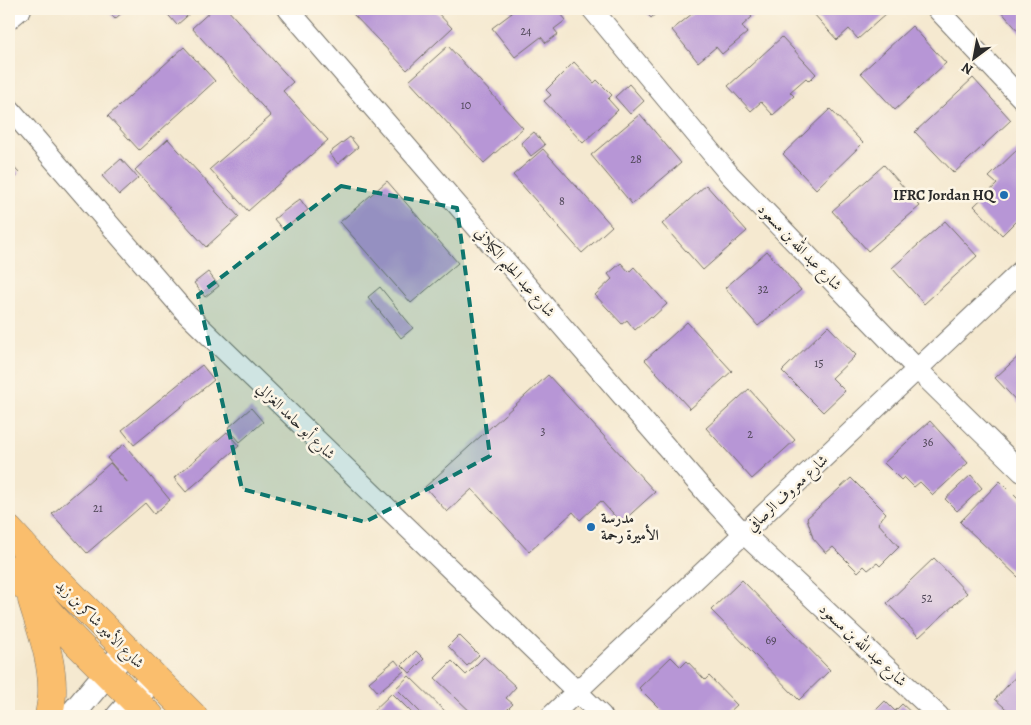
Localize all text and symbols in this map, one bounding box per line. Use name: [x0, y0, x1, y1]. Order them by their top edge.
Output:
house number: 24: [520, 23, 532, 39]
north arrow: [948, 32, 998, 82]
text: N: [958, 58, 977, 79]
house number: 10: [461, 97, 471, 113]
house number: 28: [630, 151, 642, 167]
place label: IFRC Jordan HQ: [893, 185, 997, 205]
marker: IFRC Jordan HQ: [998, 189, 1010, 201]
house number: 8: [559, 193, 565, 209]
street label: شارع عبد الله بن مسعود: [751, 198, 848, 297]
street label: شارع عبد الحليم الكيلاني: [467, 223, 560, 324]
house number: 32: [758, 281, 769, 297]
house number: 15: [814, 355, 824, 371]
street label: شارع أبو حامد الغزالي: [250, 378, 340, 466]
house number: 3: [541, 423, 546, 439]
house number: 2: [747, 426, 753, 442]
house number: 36: [923, 434, 934, 450]
street label: شارع معروف الرصافي: [742, 450, 834, 538]
house number: 21: [93, 500, 103, 516]
place label: مدرسة الأميرة رحمة: [601, 508, 659, 545]
marker: مدرسة الأميرة رحمة: [585, 521, 597, 533]
street label: شارع الأمير شاكر بن زيد: [49, 575, 149, 675]
house number: 52: [922, 590, 933, 606]
street label: شارع عبد الله بن مسعود: [813, 598, 913, 693]
house number: 69: [765, 632, 777, 648]

